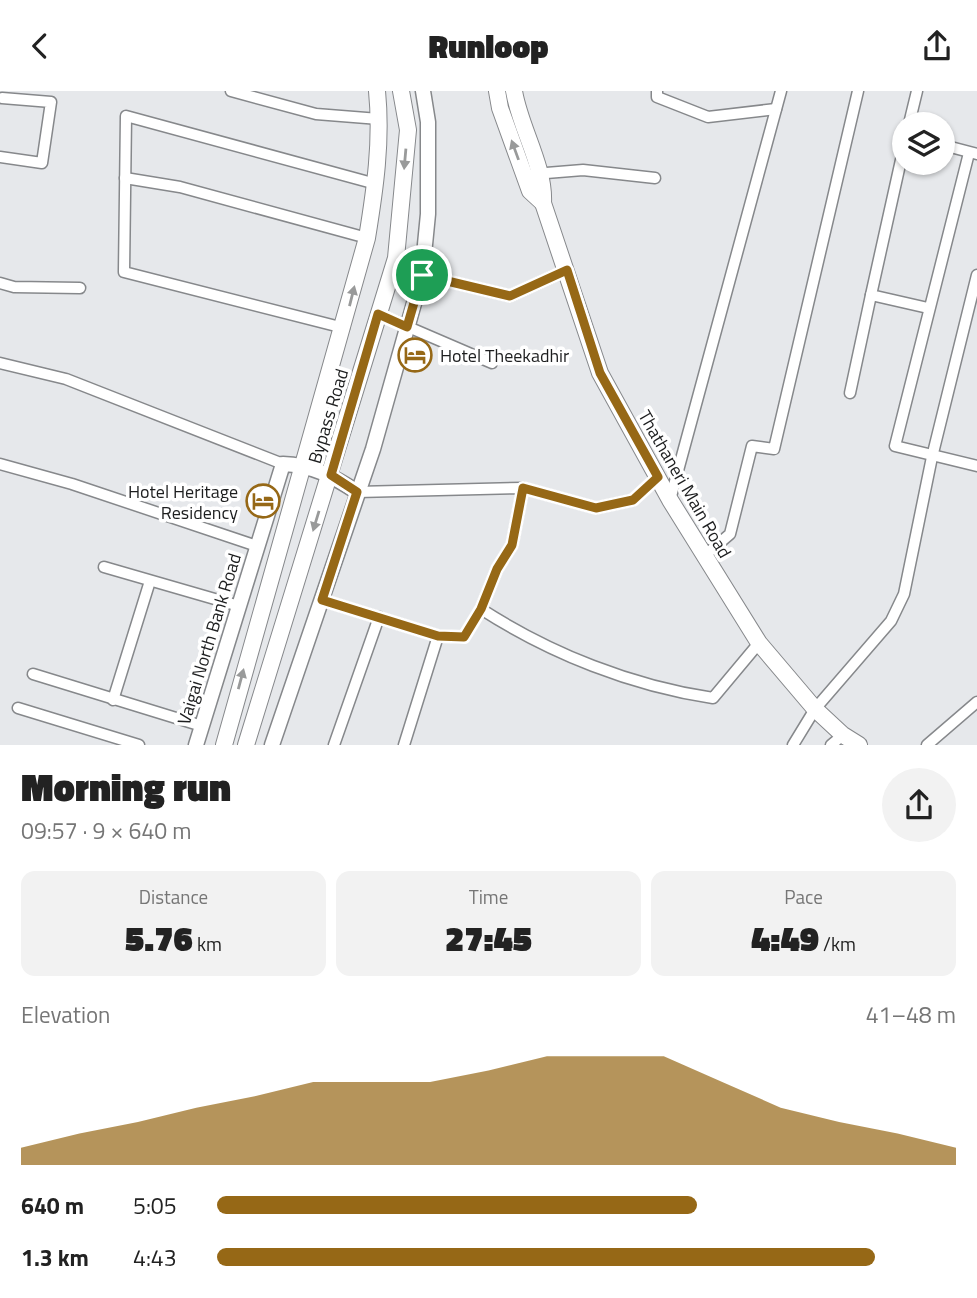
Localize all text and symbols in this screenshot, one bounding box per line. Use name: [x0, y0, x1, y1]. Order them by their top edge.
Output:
text: Runloop: [428, 22, 549, 70]
icon: back: [21, 27, 59, 65]
icon: share: [918, 27, 956, 65]
map controls: [892, 112, 955, 175]
button: layers: [892, 112, 955, 175]
one-way arrow: [509, 139, 520, 160]
one-way arrow: [399, 148, 410, 170]
pin: [392, 245, 452, 305]
icon: arrive: [403, 256, 441, 294]
one-way arrow: [347, 285, 358, 307]
hotel icon: Hotel Theekadhir: [396, 336, 434, 374]
place label: Hotel Theekadhir: [440, 342, 569, 369]
street label: Bypass Road: [301, 365, 355, 467]
street label: Thathaneri Main Road: [632, 405, 738, 563]
place label: Hotel Heritage Residency: [128, 478, 238, 526]
hotel icon: Hotel Heritage Residency: [244, 482, 282, 520]
one-way arrow: [311, 511, 321, 532]
street label: Vaigai North Bank Road: [170, 550, 248, 728]
one-way arrow: [236, 668, 247, 690]
text: Morning run: [21, 758, 231, 816]
button: share: [882, 768, 956, 842]
text: 09:57 · 9 × 640 m: [21, 813, 191, 848]
text: Distance: [139, 882, 208, 911]
text: Time: [469, 882, 508, 911]
text: Pace: [784, 882, 823, 911]
text: 5.76: [125, 911, 193, 965]
text: 27:45: [445, 911, 532, 965]
text: 4:49: [751, 911, 819, 965]
text: km: [193, 929, 222, 958]
text: /km: [819, 929, 856, 958]
text: Elevation: [21, 997, 110, 1032]
text: 41–48 m: [866, 997, 956, 1032]
text: 640 m: [21, 1188, 84, 1223]
text: 5:05: [133, 1188, 177, 1223]
text: 1.3 km: [21, 1240, 89, 1275]
text: 4:43: [133, 1240, 177, 1275]

